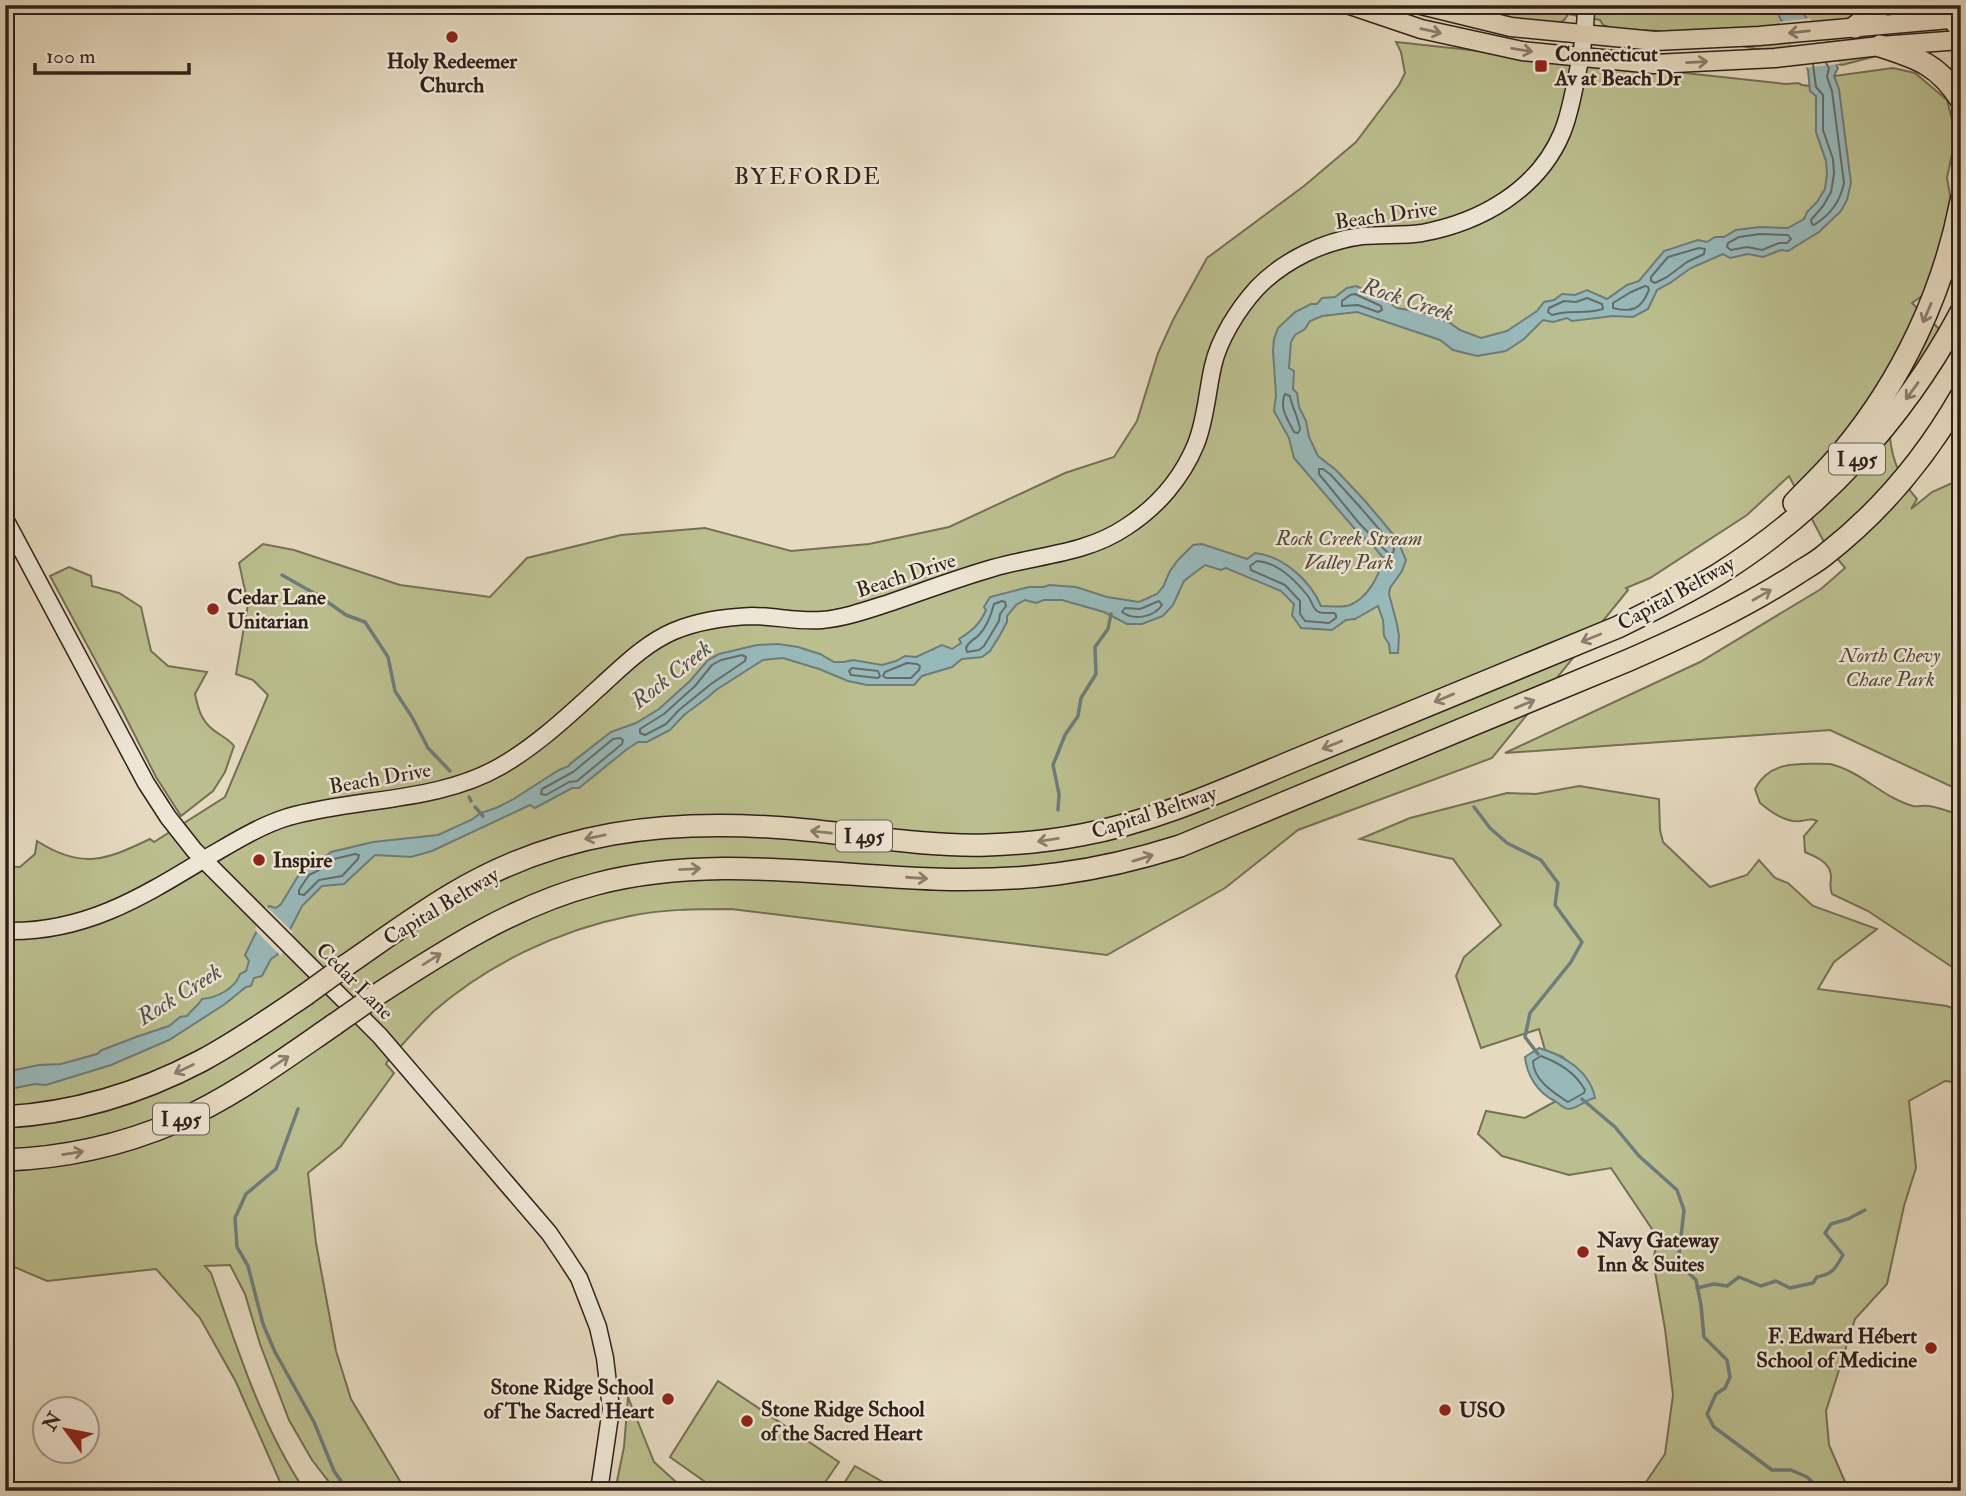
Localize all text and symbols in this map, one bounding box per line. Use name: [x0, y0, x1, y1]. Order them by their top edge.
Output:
one-way arrow: [1419, 25, 1442, 39]
one-way arrow: [1788, 26, 1811, 39]
marker: Holy Redeemer Church: [444, 29, 460, 45]
scale bar: [35, 32, 189, 76]
place label: Connecticut Av at Beach Dr: [1554, 41, 1682, 92]
text: 100 m: [46, 43, 96, 70]
one-way arrow: [1510, 44, 1533, 57]
place label: Holy Redeemer Church: [387, 48, 518, 99]
one-way arrow: [1686, 55, 1709, 68]
marker: Connecticut Av at Beach Dr: [1533, 58, 1549, 74]
district label: BYEFORDE: [734, 162, 882, 191]
street label: Beach Drive: [1333, 195, 1439, 236]
water label: Rock Creek: [1357, 271, 1457, 328]
one-way arrow: [1920, 301, 1933, 323]
one-way arrow: [1905, 381, 1920, 400]
road number: I 495: [1829, 444, 1885, 474]
park label: Rock Creek Stream Valley Park: [1275, 525, 1422, 576]
street label: Beach Drive: [853, 547, 960, 604]
street label: Capital Beltway: [1613, 550, 1740, 637]
place label: Cedar Lane Unitarian: [227, 584, 326, 635]
one-way arrow: [1751, 588, 1771, 602]
marker: Cedar Lane Unitarian: [205, 601, 221, 617]
one-way arrow: [1581, 632, 1602, 645]
water label: Rock Creek: [624, 634, 718, 716]
park label: North Chevy Chase Park: [1839, 642, 1941, 693]
one-way arrow: [1434, 693, 1455, 706]
one-way arrow: [1513, 696, 1535, 709]
one-way arrow: [1322, 739, 1343, 752]
street label: Beach Drive: [327, 756, 433, 801]
street label: Capital Beltway: [1088, 779, 1221, 845]
road number: I 495: [836, 820, 892, 852]
one-way arrow: [810, 825, 833, 838]
one-way arrow: [584, 831, 607, 845]
one-way arrow: [1037, 834, 1060, 847]
place label: Inspire: [273, 847, 332, 874]
one-way arrow: [1131, 850, 1153, 863]
marker: Inspire: [251, 852, 267, 868]
street label: Capital Beltway: [378, 861, 505, 952]
one-way arrow: [678, 863, 701, 876]
one-way arrow: [905, 872, 928, 885]
street label: Cedar Lane: [310, 937, 399, 1026]
one-way arrow: [421, 952, 441, 966]
water label: Rock Creek: [131, 957, 227, 1032]
one-way arrow: [269, 1055, 289, 1069]
one-way arrow: [174, 1062, 195, 1076]
road number: I 495: [153, 1104, 209, 1134]
one-way arrow: [61, 1146, 84, 1159]
place label: Navy Gateway Inn & Suites: [1596, 1227, 1719, 1278]
marker: Navy Gateway Inn & Suites: [1575, 1244, 1591, 1260]
place label: F. Edward Hébert School of Medicine: [1756, 1323, 1917, 1374]
marker: F. Edward Hébert School of Medicine: [1923, 1340, 1939, 1356]
place label: Stone Ridge School of The Sacred Heart: [484, 1374, 655, 1425]
marker: Stone Ridge School of The Sacred Heart: [660, 1391, 676, 1407]
north arrow: [32, 1394, 102, 1464]
place label: Stone Ridge School of the Sacred Heart: [761, 1396, 925, 1447]
place label: USO: [1459, 1397, 1505, 1424]
marker: USO: [1437, 1402, 1453, 1418]
text: N: [37, 1407, 68, 1436]
marker: Stone Ridge School of the Sacred Heart: [739, 1413, 755, 1429]

